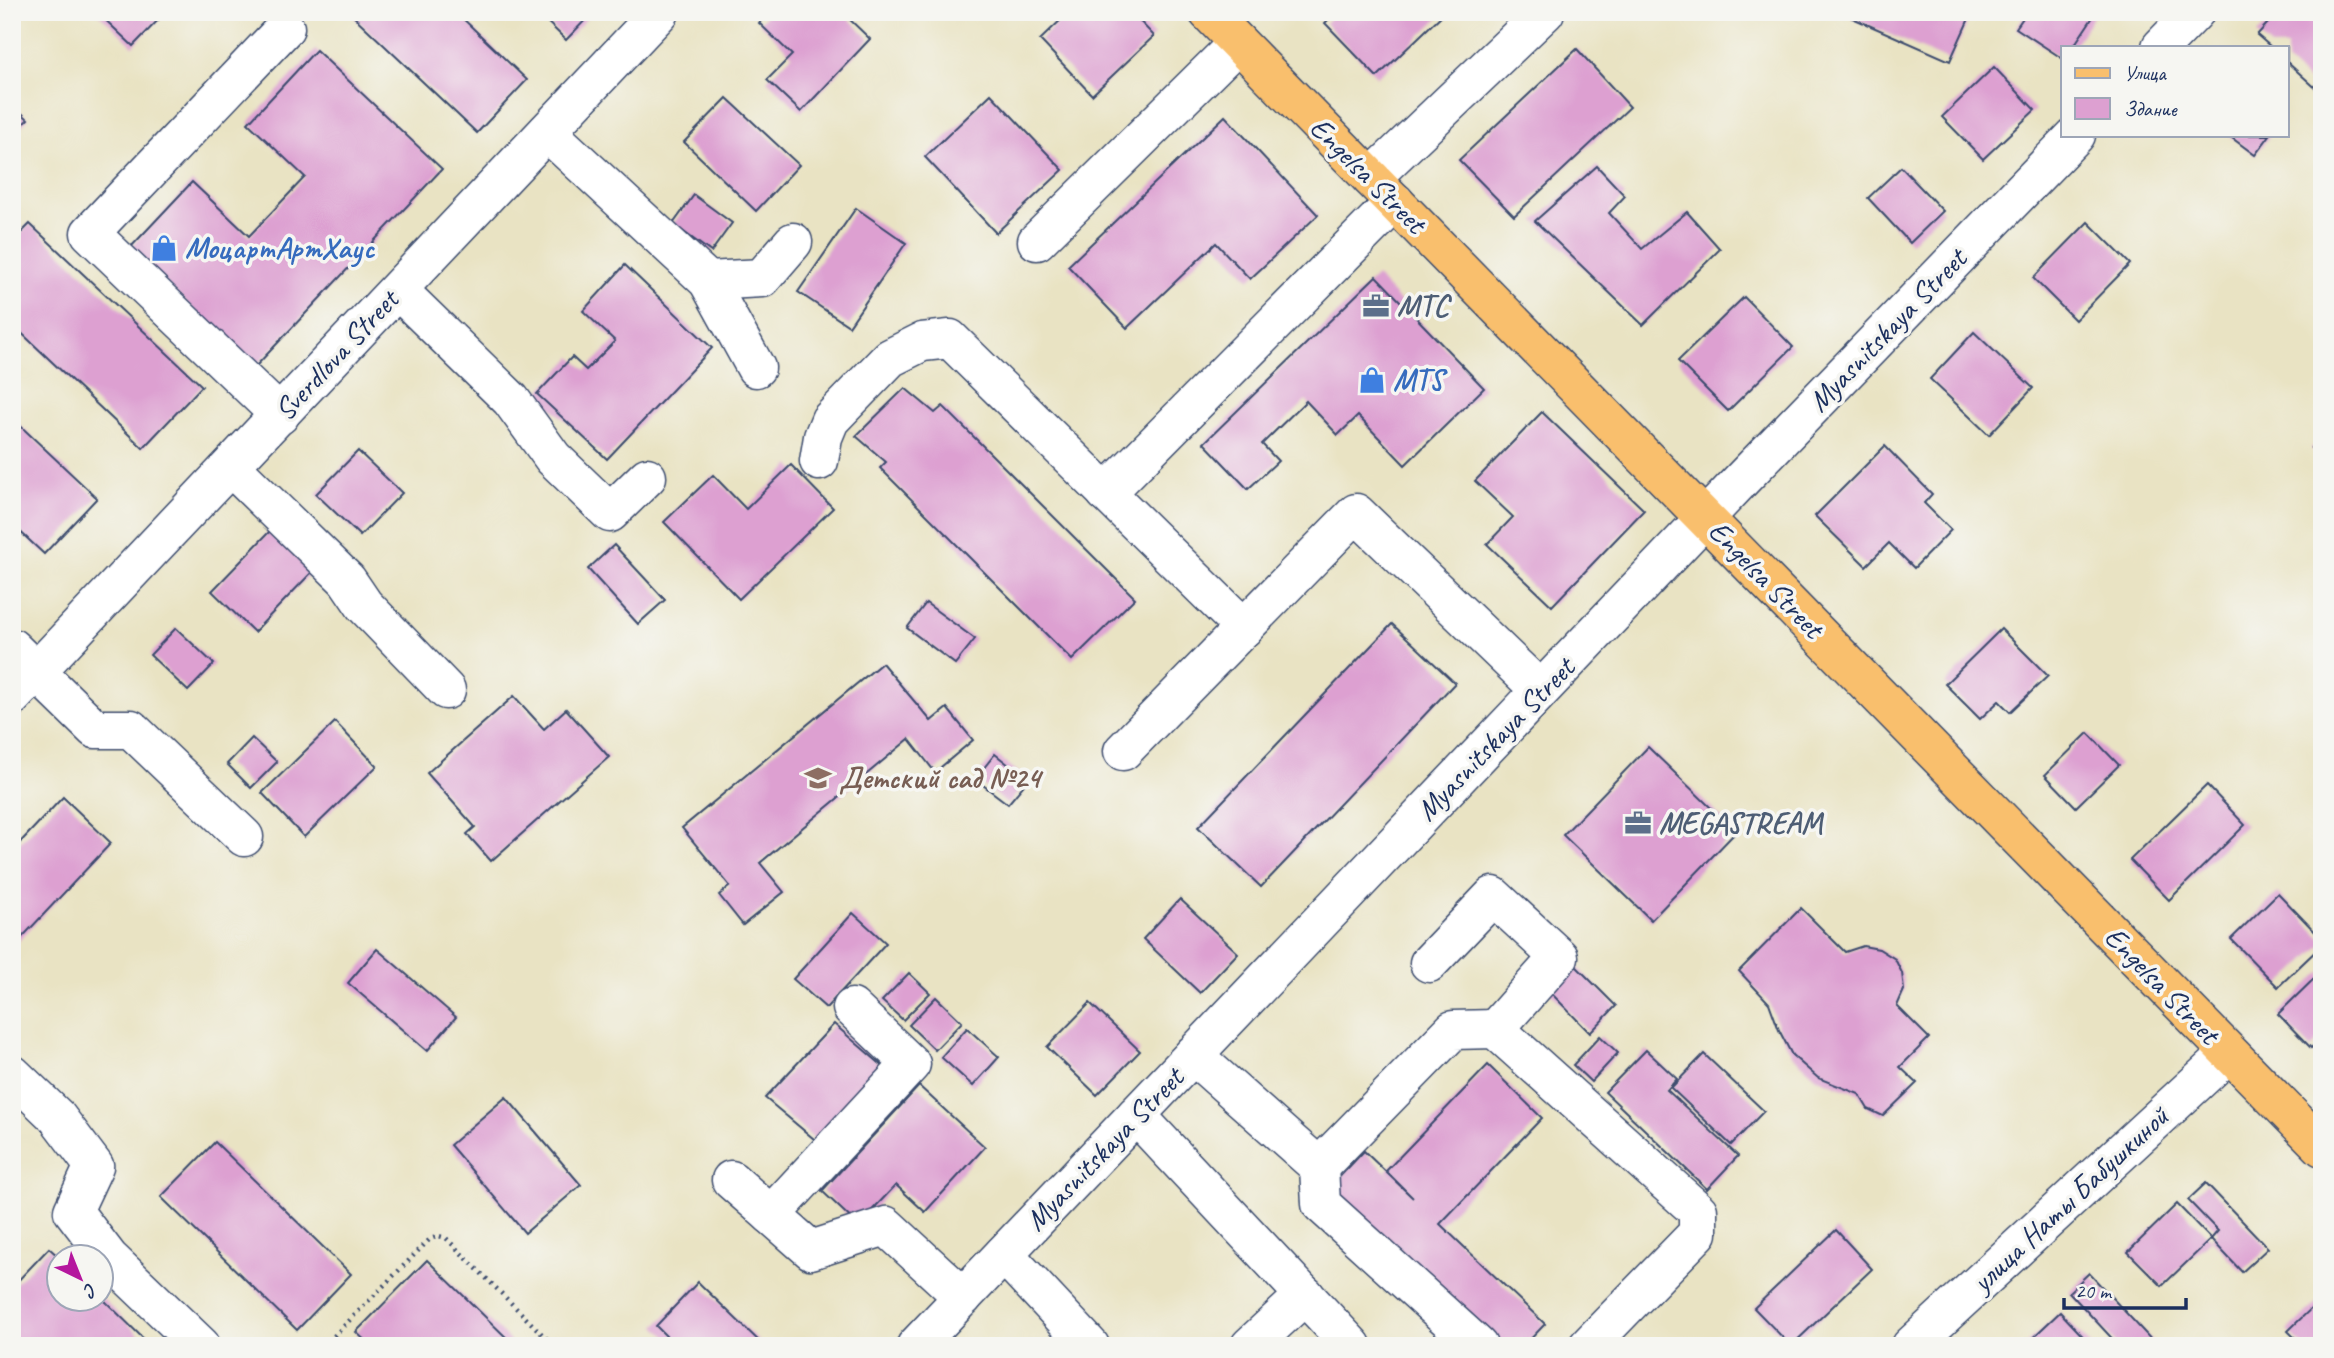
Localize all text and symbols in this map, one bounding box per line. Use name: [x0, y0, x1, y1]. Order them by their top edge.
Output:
legend: [2061, 46, 2288, 136]
text: Улица: [2124, 60, 2167, 86]
text: Здание: [2124, 96, 2178, 122]
street label: Engelsa Street: [1302, 109, 1436, 243]
place label: МоцартАртХаус: [185, 229, 375, 268]
shop icon: МоцартАртХаус: [149, 233, 179, 263]
street label: Myasnitskaya Street: [1800, 238, 1976, 419]
street label: Sverdlova Street: [266, 279, 408, 428]
place label: МТС: [1397, 287, 1452, 325]
office icon: МТС: [1361, 291, 1391, 321]
place label: MTS: [1393, 361, 1448, 399]
shop icon: MTS: [1357, 365, 1387, 395]
street label: Engelsa Street: [1701, 512, 1834, 648]
street label: Myasnitskaya Street: [1408, 647, 1584, 828]
place label: Детский сад №24: [839, 759, 1044, 797]
school or university icon: Детский сад №24: [803, 763, 833, 793]
place label: MEGASTREAM: [1659, 804, 1825, 842]
office icon: MEGASTREAM: [1623, 808, 1653, 838]
street label: Engelsa Street: [2097, 918, 2230, 1054]
street label: Myasnitskaya Street: [1017, 1057, 1193, 1238]
street label: улица Наты Бабушкиной: [1962, 1097, 2178, 1302]
north arrow: [46, 1242, 116, 1312]
scale bar: [2064, 1267, 2187, 1311]
text: С: [77, 1278, 103, 1303]
text: 20 m: [2075, 1278, 2113, 1304]

